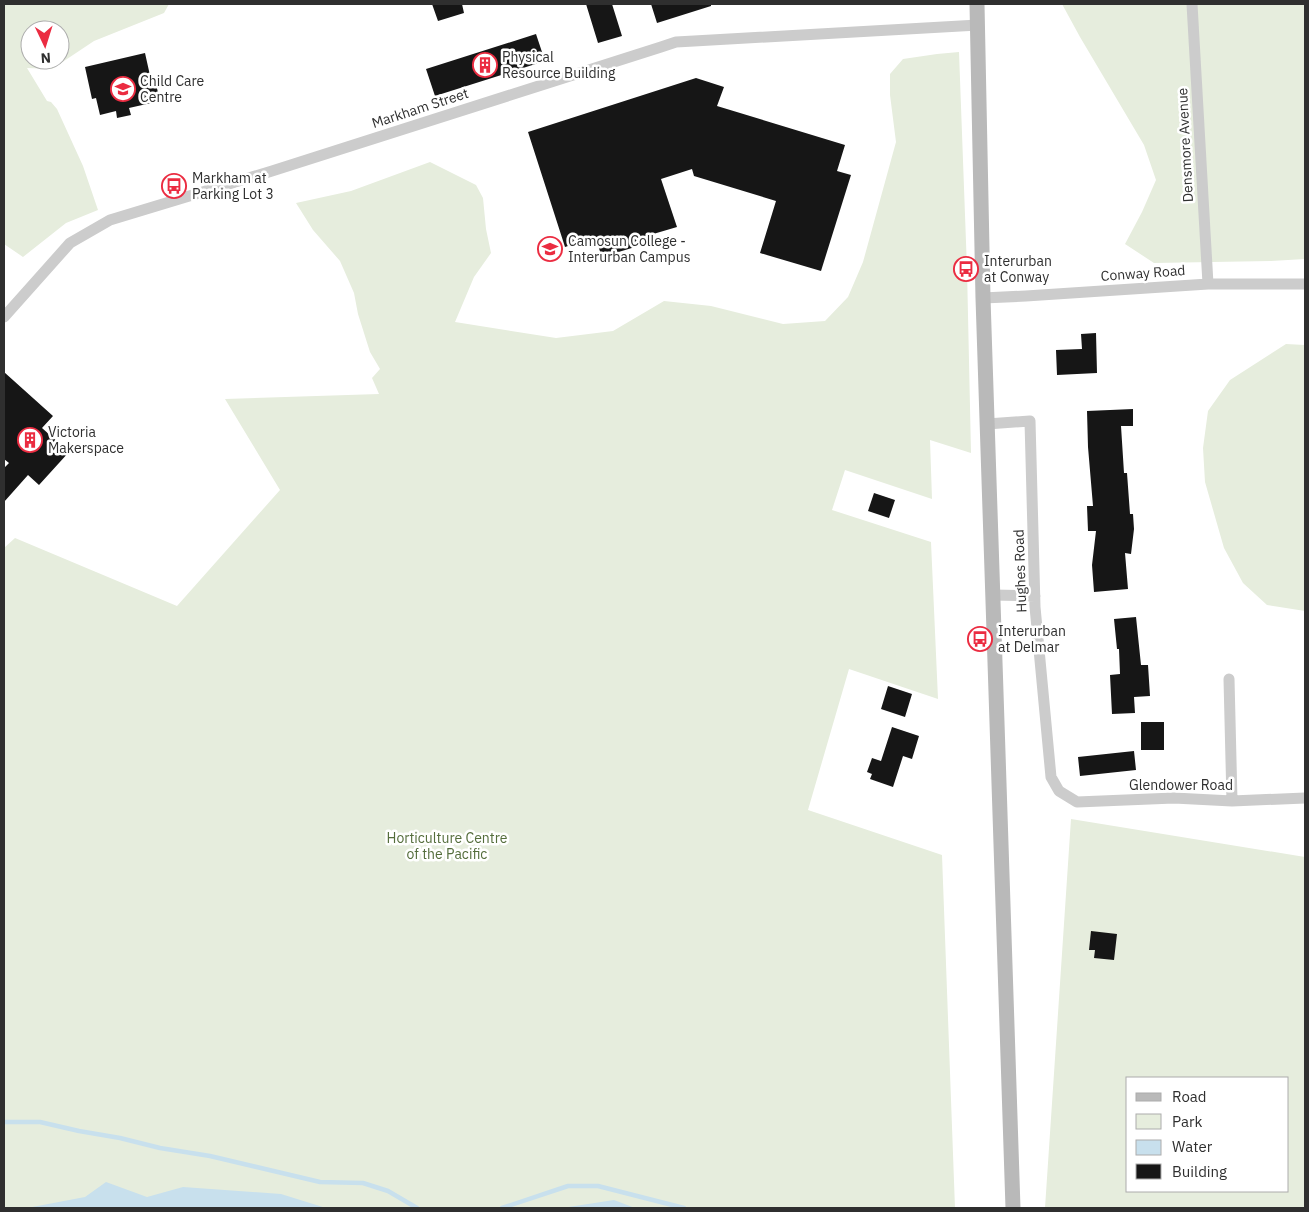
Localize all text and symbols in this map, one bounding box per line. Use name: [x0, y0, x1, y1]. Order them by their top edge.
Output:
north arrow: [20, 20, 70, 70]
place label: Physical Resource Building: [502, 48, 616, 82]
text: N: [40, 49, 52, 67]
building icon: Physical Resource Building: [472, 52, 498, 78]
place label: Child Care Centre: [140, 72, 205, 106]
school or university icon: Child Care Centre: [110, 76, 136, 102]
street label: Markham Street: [369, 84, 471, 132]
street label: Densmore Avenue: [1173, 87, 1197, 203]
place label: Markham at Parking Lot 3: [192, 169, 274, 203]
bus stop icon: Markham at Parking Lot 3: [161, 173, 187, 199]
place label: Camosun College - Interurban Campus: [568, 232, 691, 266]
school or university icon: Camosun College - Interurban Campus: [537, 236, 563, 262]
place label: Interurban at Conway: [984, 252, 1052, 286]
bus stop icon: Interurban at Conway: [953, 256, 979, 282]
street label: Conway Road: [1100, 261, 1186, 285]
place label: Victoria Makerspace: [48, 423, 124, 457]
building icon: Victoria Makerspace: [17, 427, 43, 453]
street label: Hughes Road: [1010, 529, 1030, 613]
place label: Interurban at Delmar: [998, 622, 1066, 656]
bus stop icon: Interurban at Delmar: [967, 626, 993, 652]
street label: Glendower Road: [1129, 776, 1233, 794]
park label: Horticulture Centre of the Pacific: [386, 829, 508, 863]
legend: [1126, 1077, 1289, 1192]
text: Road: [1172, 1087, 1207, 1106]
text: Park: [1172, 1112, 1202, 1131]
text: Water: [1172, 1137, 1213, 1156]
text: Building: [1172, 1162, 1227, 1181]

